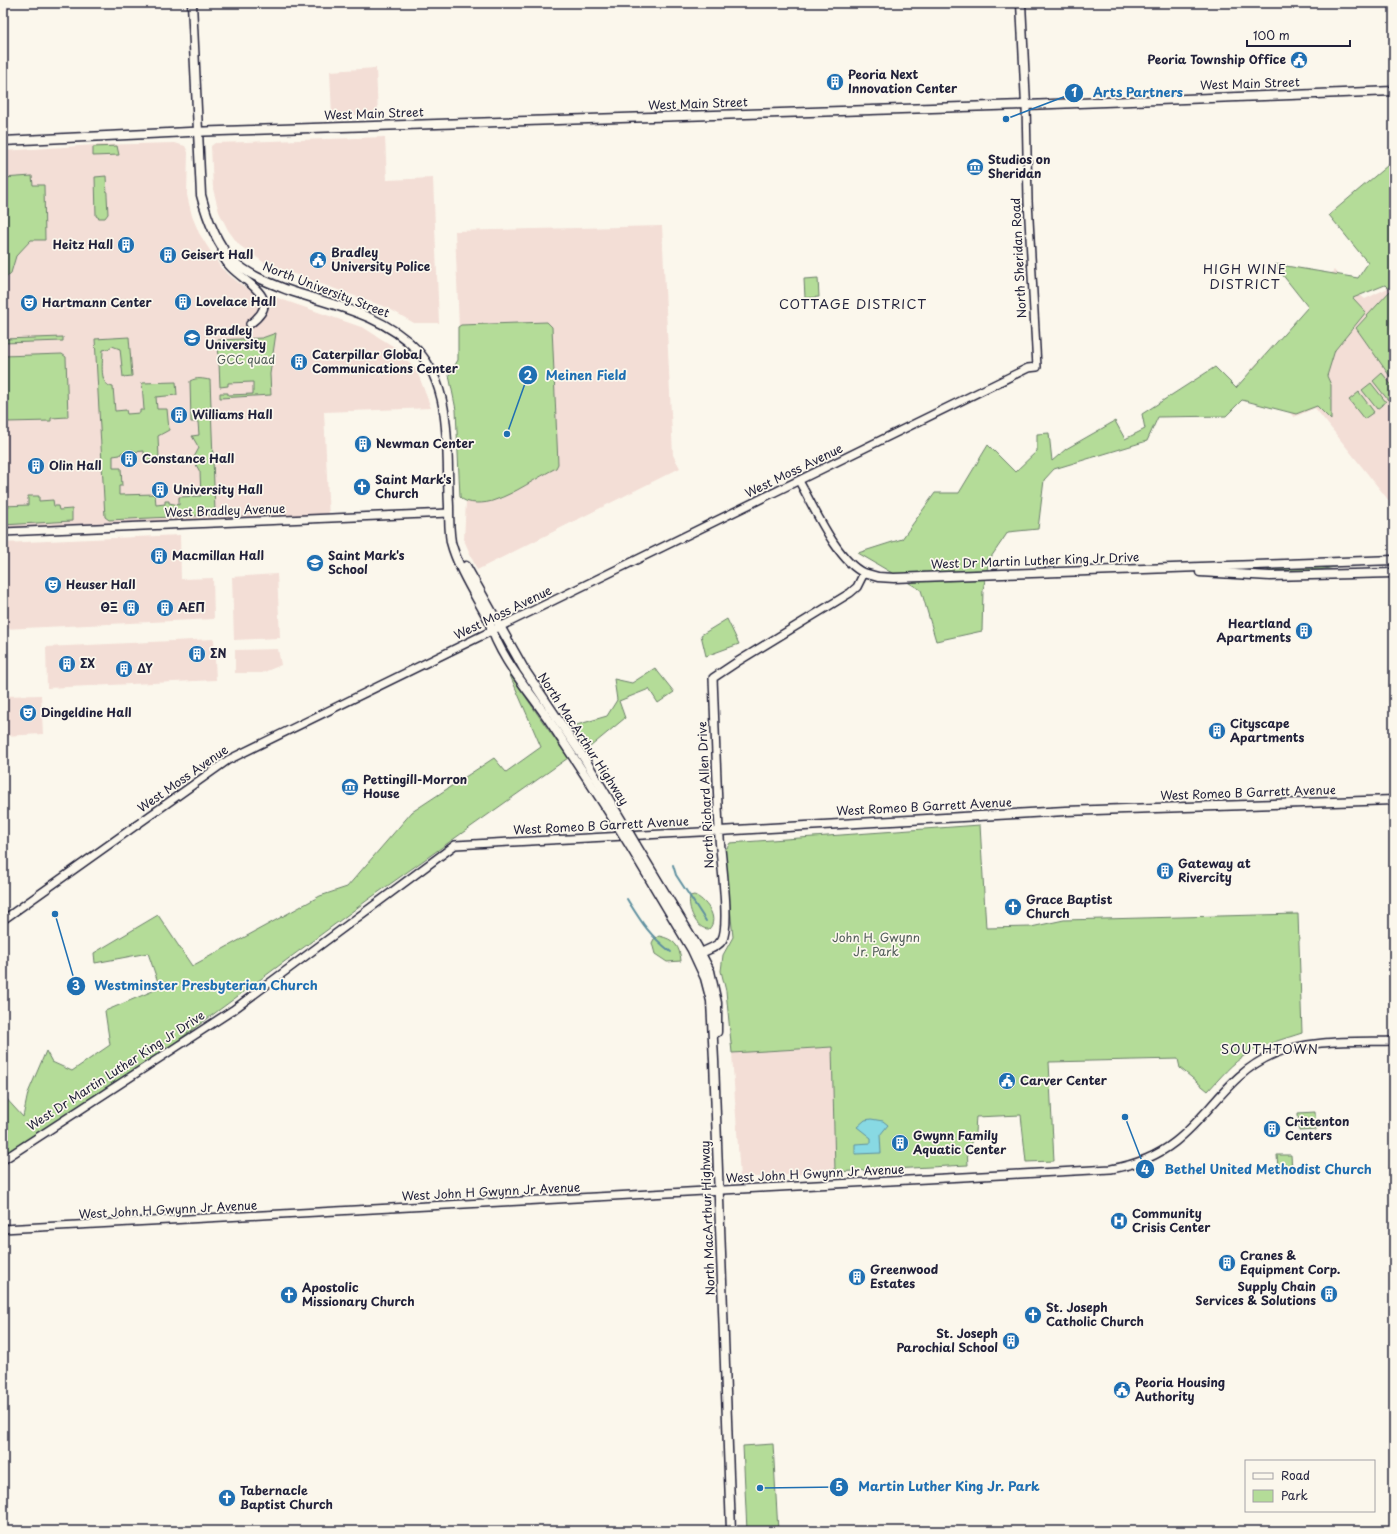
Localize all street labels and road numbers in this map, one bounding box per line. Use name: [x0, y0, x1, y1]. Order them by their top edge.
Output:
street label: West Main Street: [1200, 72, 1300, 94]
street label: West Main Street: [648, 92, 748, 114]
street label: West Main Street: [324, 102, 424, 124]
street label: North Sheridan Road: [1006, 197, 1030, 319]
street label: North University Street: [260, 257, 392, 322]
street label: West Moss Avenue: [742, 438, 846, 502]
street label: West Bradley Avenue: [164, 499, 286, 521]
street label: West Dr Martin Luther King Jr Drive: [930, 547, 1139, 573]
street label: West Moss Avenue: [451, 580, 555, 644]
street label: North MacArthur Highway: [534, 669, 634, 808]
street label: North Richard Allen Drive: [692, 721, 718, 869]
street label: West Moss Avenue: [134, 740, 232, 816]
street label: West Romeo B Garrett Avenue: [1160, 780, 1336, 804]
street label: West Romeo B Garrett Avenue: [836, 792, 1012, 820]
street label: West Romeo B Garrett Avenue: [513, 811, 689, 839]
street label: West Dr Martin Luther King Jr Drive: [23, 1006, 208, 1135]
street label: North MacArthur Highway: [695, 1140, 719, 1296]
street label: West John H Gwynn Jr Avenue: [725, 1159, 905, 1187]
street label: West John H Gwynn Jr Avenue: [401, 1177, 581, 1205]
street label: West John H Gwynn Jr Avenue: [78, 1195, 258, 1223]

